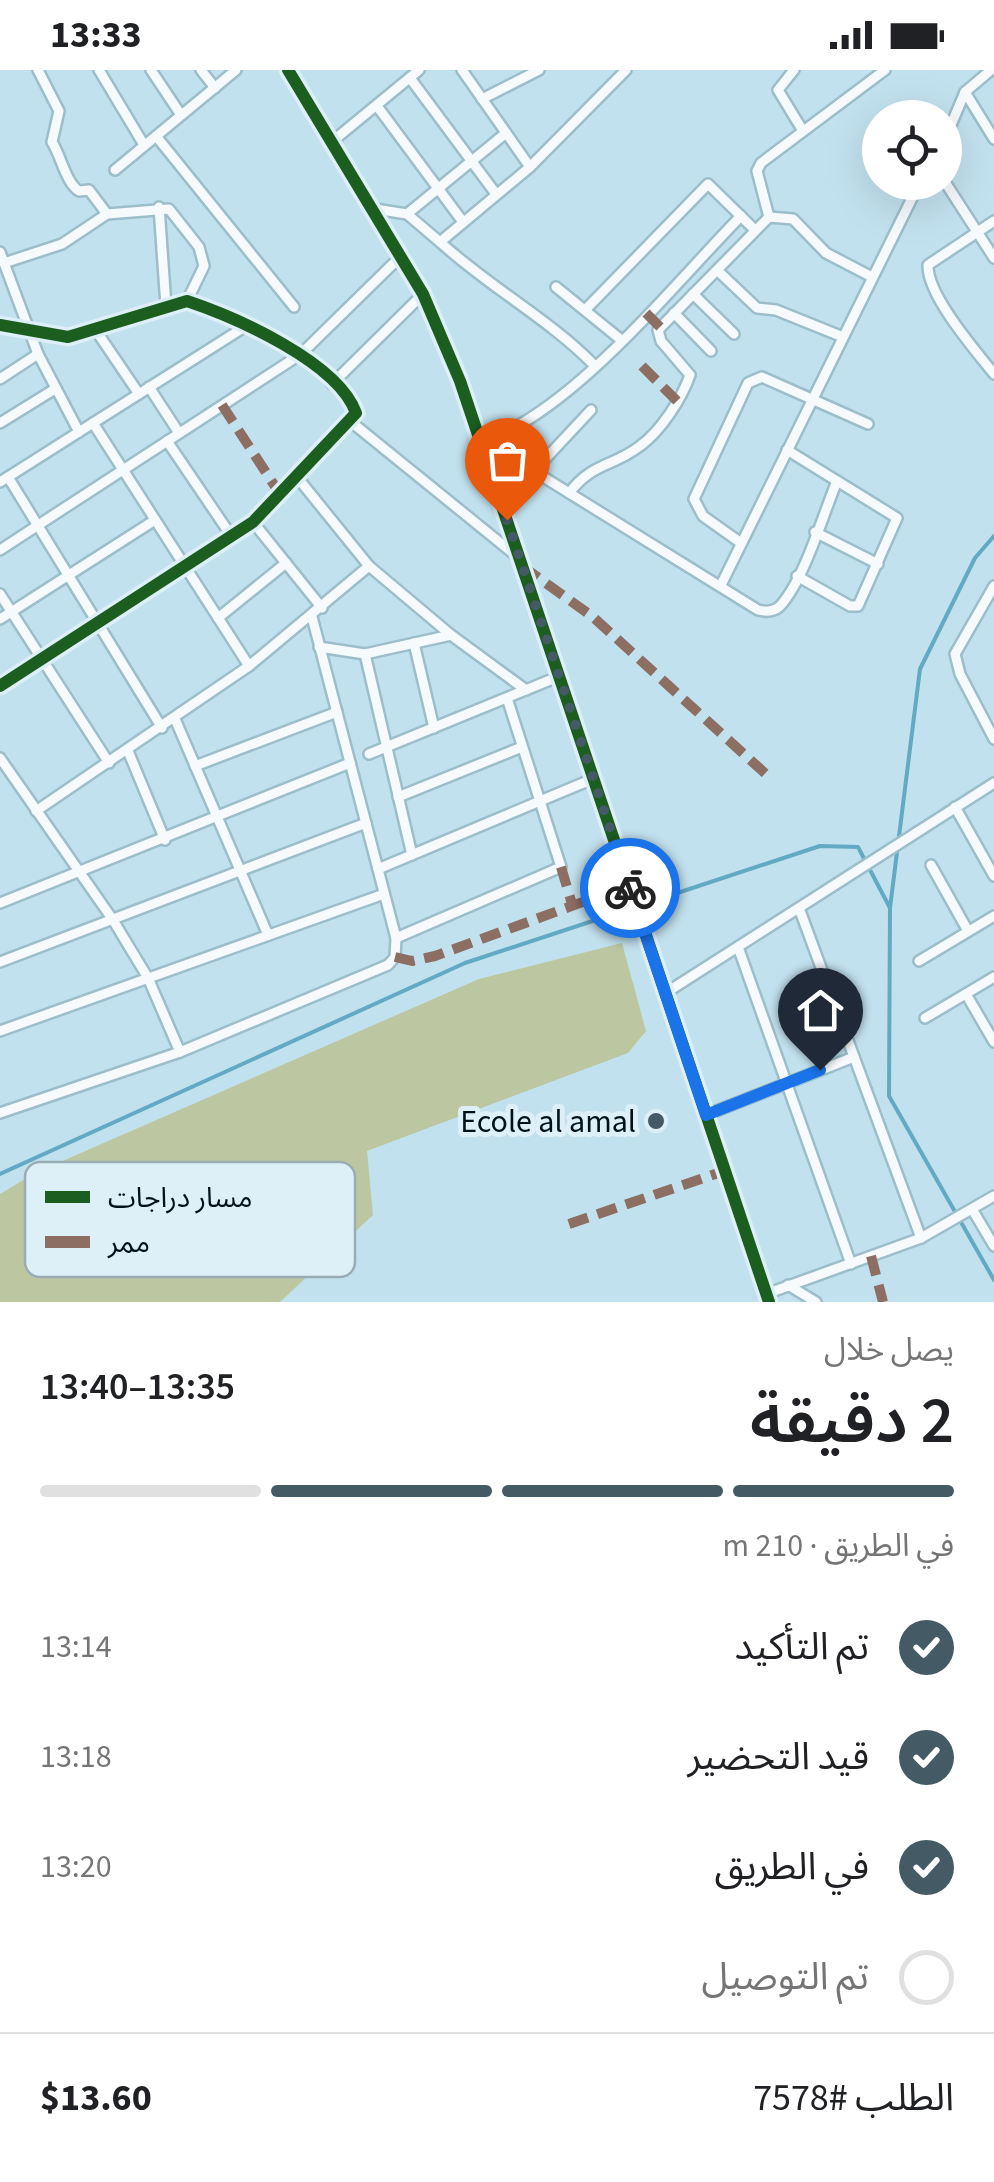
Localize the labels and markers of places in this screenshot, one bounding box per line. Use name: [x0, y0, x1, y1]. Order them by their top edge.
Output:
pin: [465, 418, 550, 521]
pin: [778, 968, 863, 1071]
place label: Ecole al amal: [460, 1099, 636, 1145]
marker: Ecole al amal: [645, 1110, 667, 1132]

